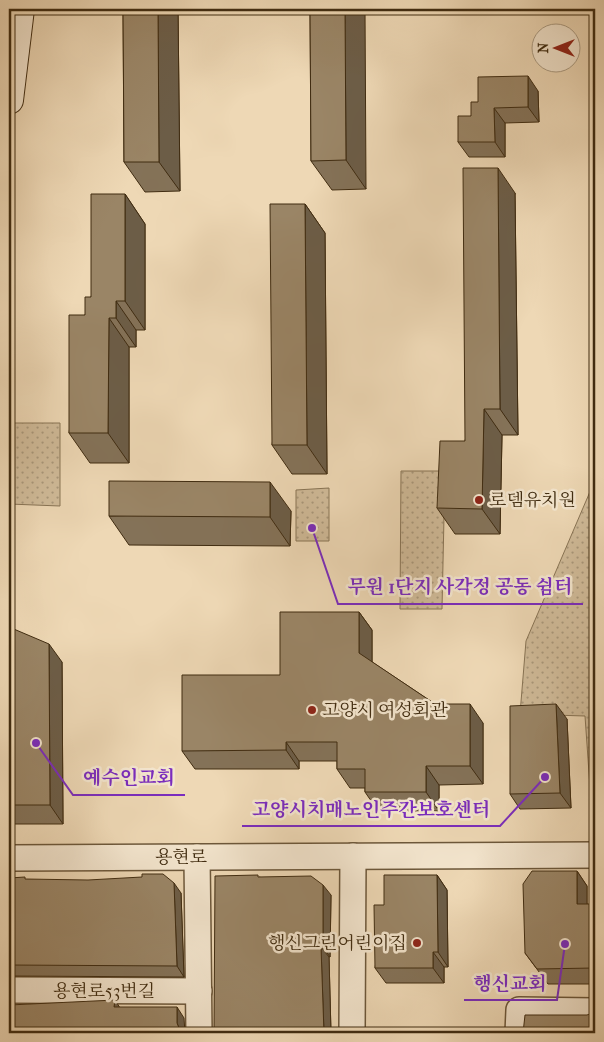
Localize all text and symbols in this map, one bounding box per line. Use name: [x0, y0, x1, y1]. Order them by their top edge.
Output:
north arrow: [532, 22, 582, 72]
text: N: [535, 42, 552, 53]
place label: 로뎀유치원: [489, 490, 576, 511]
marker: 로뎀유치원: [473, 494, 485, 506]
callout: 무원 1단지 사각정 공동 쉼터: [338, 570, 583, 604]
text: 무원 1단지 사각정 공동 쉼터: [348, 576, 572, 598]
place label: 고양시 여성회관: [322, 700, 448, 721]
marker: 고양시 여성회관: [306, 704, 318, 716]
callout: 예수인교회: [73, 761, 185, 795]
text: 예수인교회: [83, 767, 175, 789]
callout: 고양시치매노인주간보호센터: [242, 792, 500, 826]
text: 고양시치매노인주간보호센터: [252, 799, 490, 821]
street label: 용현로: [155, 847, 207, 868]
place label: 행신그린어린이집: [268, 933, 407, 954]
marker: 행신그린어린이집: [411, 937, 423, 949]
callout: 행신교회: [464, 966, 557, 1000]
text: 행신교회: [473, 973, 547, 995]
street label: 용현로53번길: [53, 981, 155, 1002]

